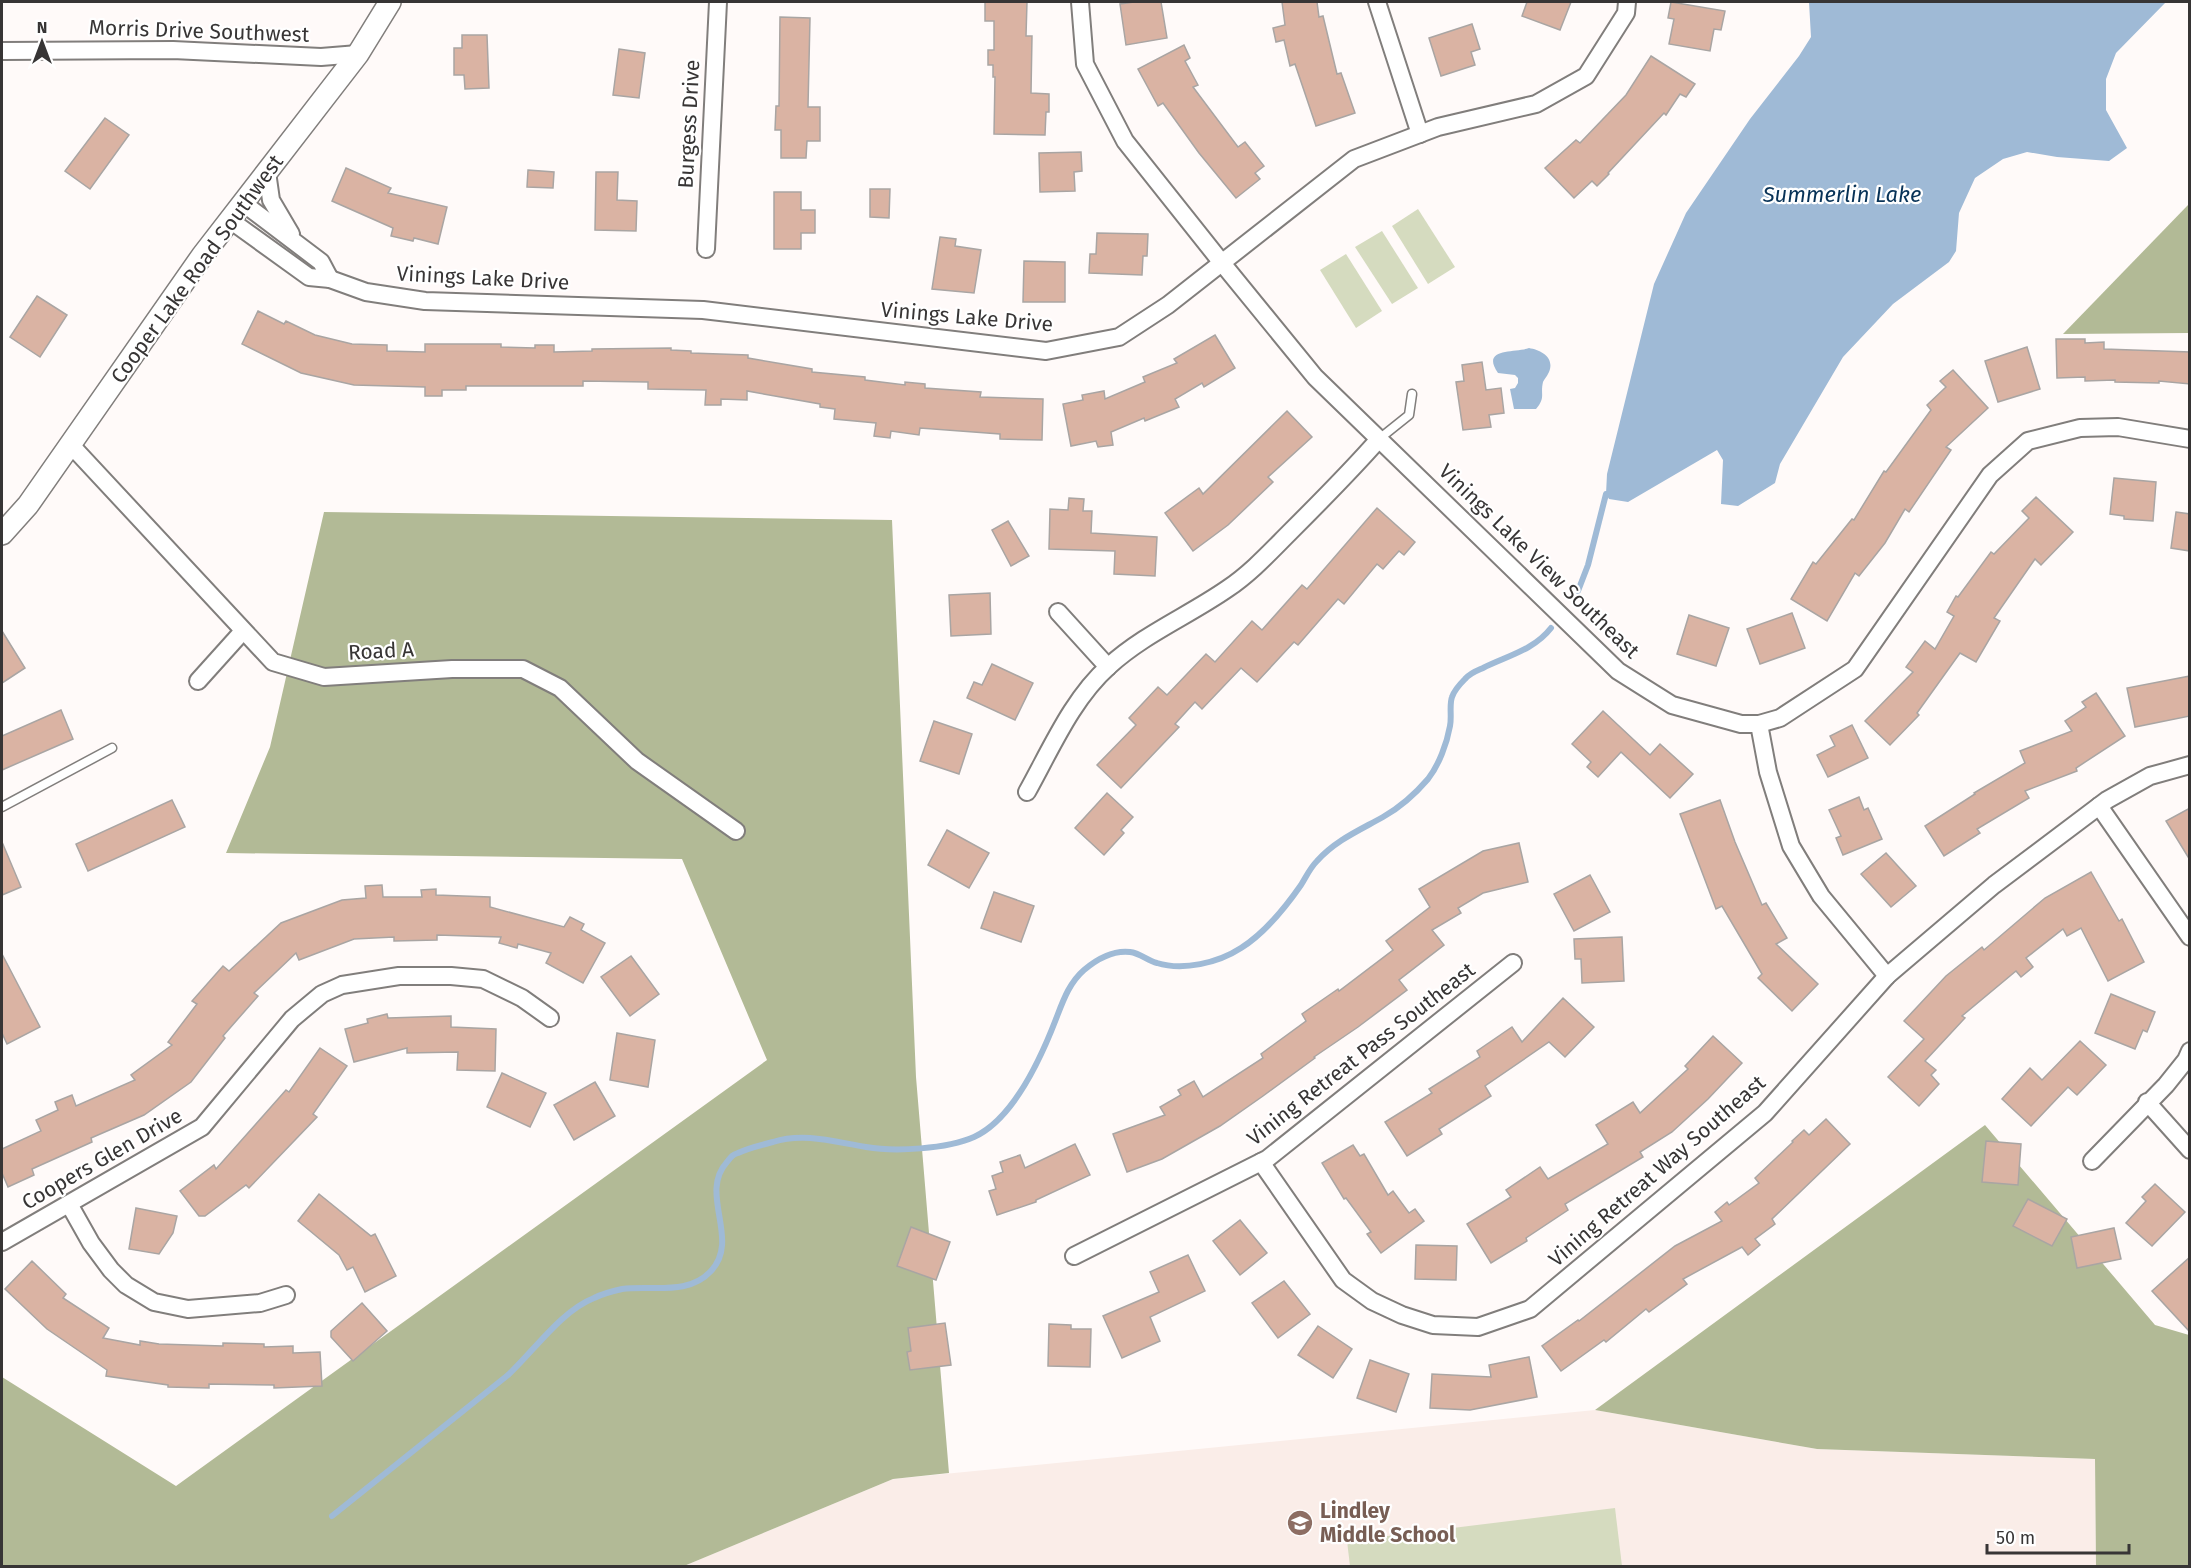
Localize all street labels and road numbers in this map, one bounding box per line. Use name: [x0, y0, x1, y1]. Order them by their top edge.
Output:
street label: Morris Drive Southwest: [88, 14, 310, 48]
street label: Burgess Drive: [673, 59, 705, 189]
street label: Cooper Lake Road Southwest: [105, 149, 289, 388]
street label: Vinings Lake Drive: [396, 260, 570, 296]
street label: Vinings Lake Drive: [880, 297, 1054, 337]
street label: Vinings Lake View Southeast: [1433, 458, 1645, 664]
street label: Road A: [347, 636, 415, 666]
street label: Vining Retreat Pass Southeast: [1242, 957, 1481, 1151]
street label: Vining Retreat Way Southeast: [1543, 1069, 1771, 1272]
street label: Coopers Glen Drive: [17, 1103, 187, 1215]

